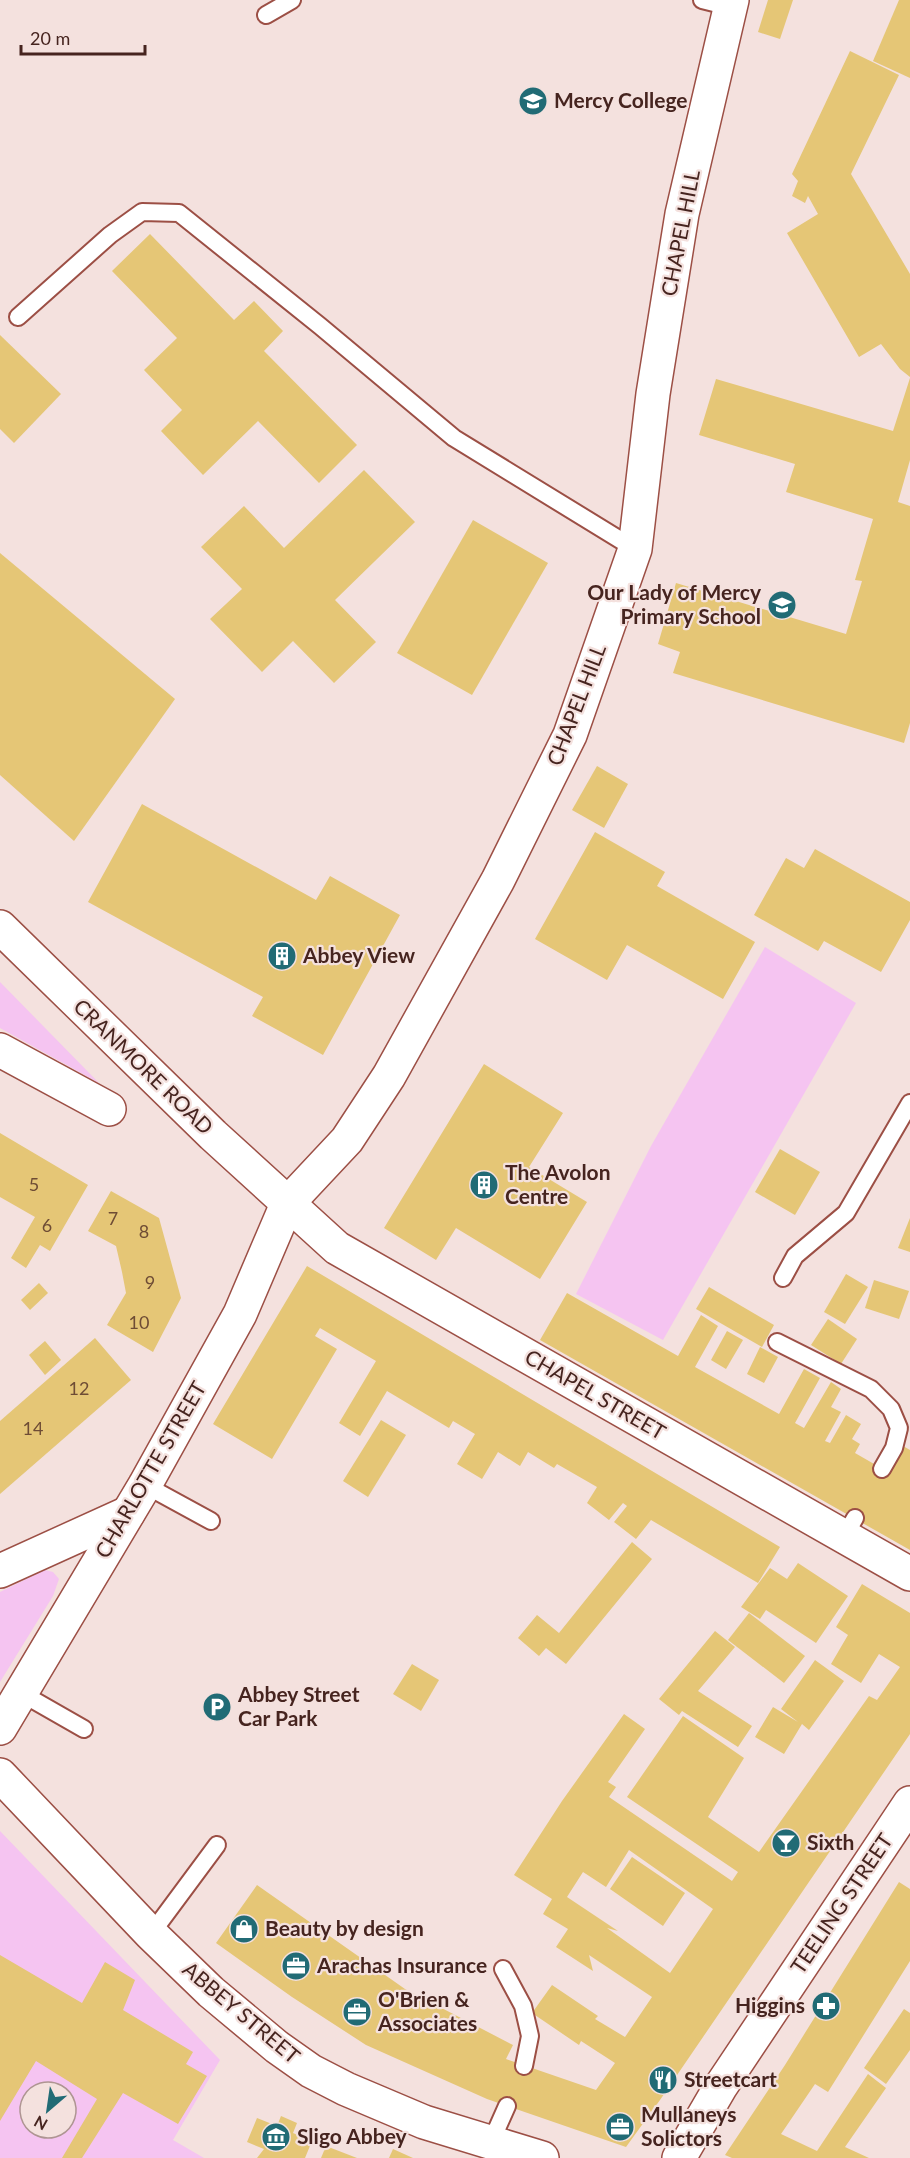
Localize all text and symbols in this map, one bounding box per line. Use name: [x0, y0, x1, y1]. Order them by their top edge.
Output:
scale bar: [21, 18, 146, 56]
text: 20 m: [30, 27, 70, 49]
school or university icon: Mercy College: [517, 85, 549, 117]
place label: Mercy College: [554, 87, 688, 112]
street label: CHAPEL HILL: [655, 167, 704, 298]
place label: Our Lady of Mercy Primary School: [587, 579, 762, 628]
school or university icon: Our Lady of Mercy Primary School: [766, 589, 798, 621]
street label: CHAPEL HILL: [541, 640, 610, 769]
building icon: Abbey View: [266, 940, 298, 972]
place label: Abbey View: [302, 942, 415, 967]
street label: CRANMORE ROAD: [69, 993, 219, 1139]
place label: The Avolon Centre: [505, 1159, 611, 1208]
building icon: The Avolon Centre: [468, 1169, 500, 1201]
house number: 5: [29, 1173, 39, 1195]
house number: 7: [108, 1207, 118, 1229]
house number: 6: [42, 1214, 52, 1236]
house number: 8: [139, 1220, 149, 1242]
house number: 9: [145, 1271, 155, 1293]
house number: 10: [129, 1311, 149, 1333]
street label: CHAPEL STREET: [521, 1343, 671, 1444]
street label: CHARLOTTE STREET: [89, 1376, 211, 1562]
house number: 12: [69, 1377, 89, 1399]
house number: 14: [23, 1417, 43, 1439]
place label: Abbey Street Car Park: [237, 1681, 360, 1730]
parking icon: Abbey Street Car Park: [201, 1691, 233, 1723]
bar icon: Sixth: [770, 1827, 802, 1859]
street label: TEELING STREET: [785, 1828, 897, 1978]
place label: Sixth: [807, 1829, 854, 1854]
shop icon: Beauty by design: [228, 1913, 260, 1945]
place label: Beauty by design: [265, 1915, 424, 1940]
office icon: Arachas Insurance: [280, 1950, 312, 1982]
place label: Arachas Insurance: [316, 1952, 487, 1977]
street label: ABBEY STREET: [178, 1956, 306, 2068]
place label: O'Brien & Associates: [377, 1986, 477, 2035]
pharmacy icon: Higgins: [810, 1990, 842, 2022]
place label: Higgins: [735, 1992, 805, 2017]
office icon: O'Brien & Associates: [341, 1996, 373, 2028]
restaurant icon: Streetcart: [647, 2064, 679, 2096]
place label: Streetcart: [684, 2066, 777, 2091]
north arrow: [18, 2080, 78, 2140]
place label: Mullaneys Solictors: [641, 2101, 736, 2150]
office icon: Mullaneys Solictors: [604, 2111, 636, 2143]
text: N: [30, 2112, 50, 2135]
museum icon: Sligo Abbey: [260, 2121, 292, 2153]
place label: Sligo Abbey: [297, 2123, 408, 2148]

